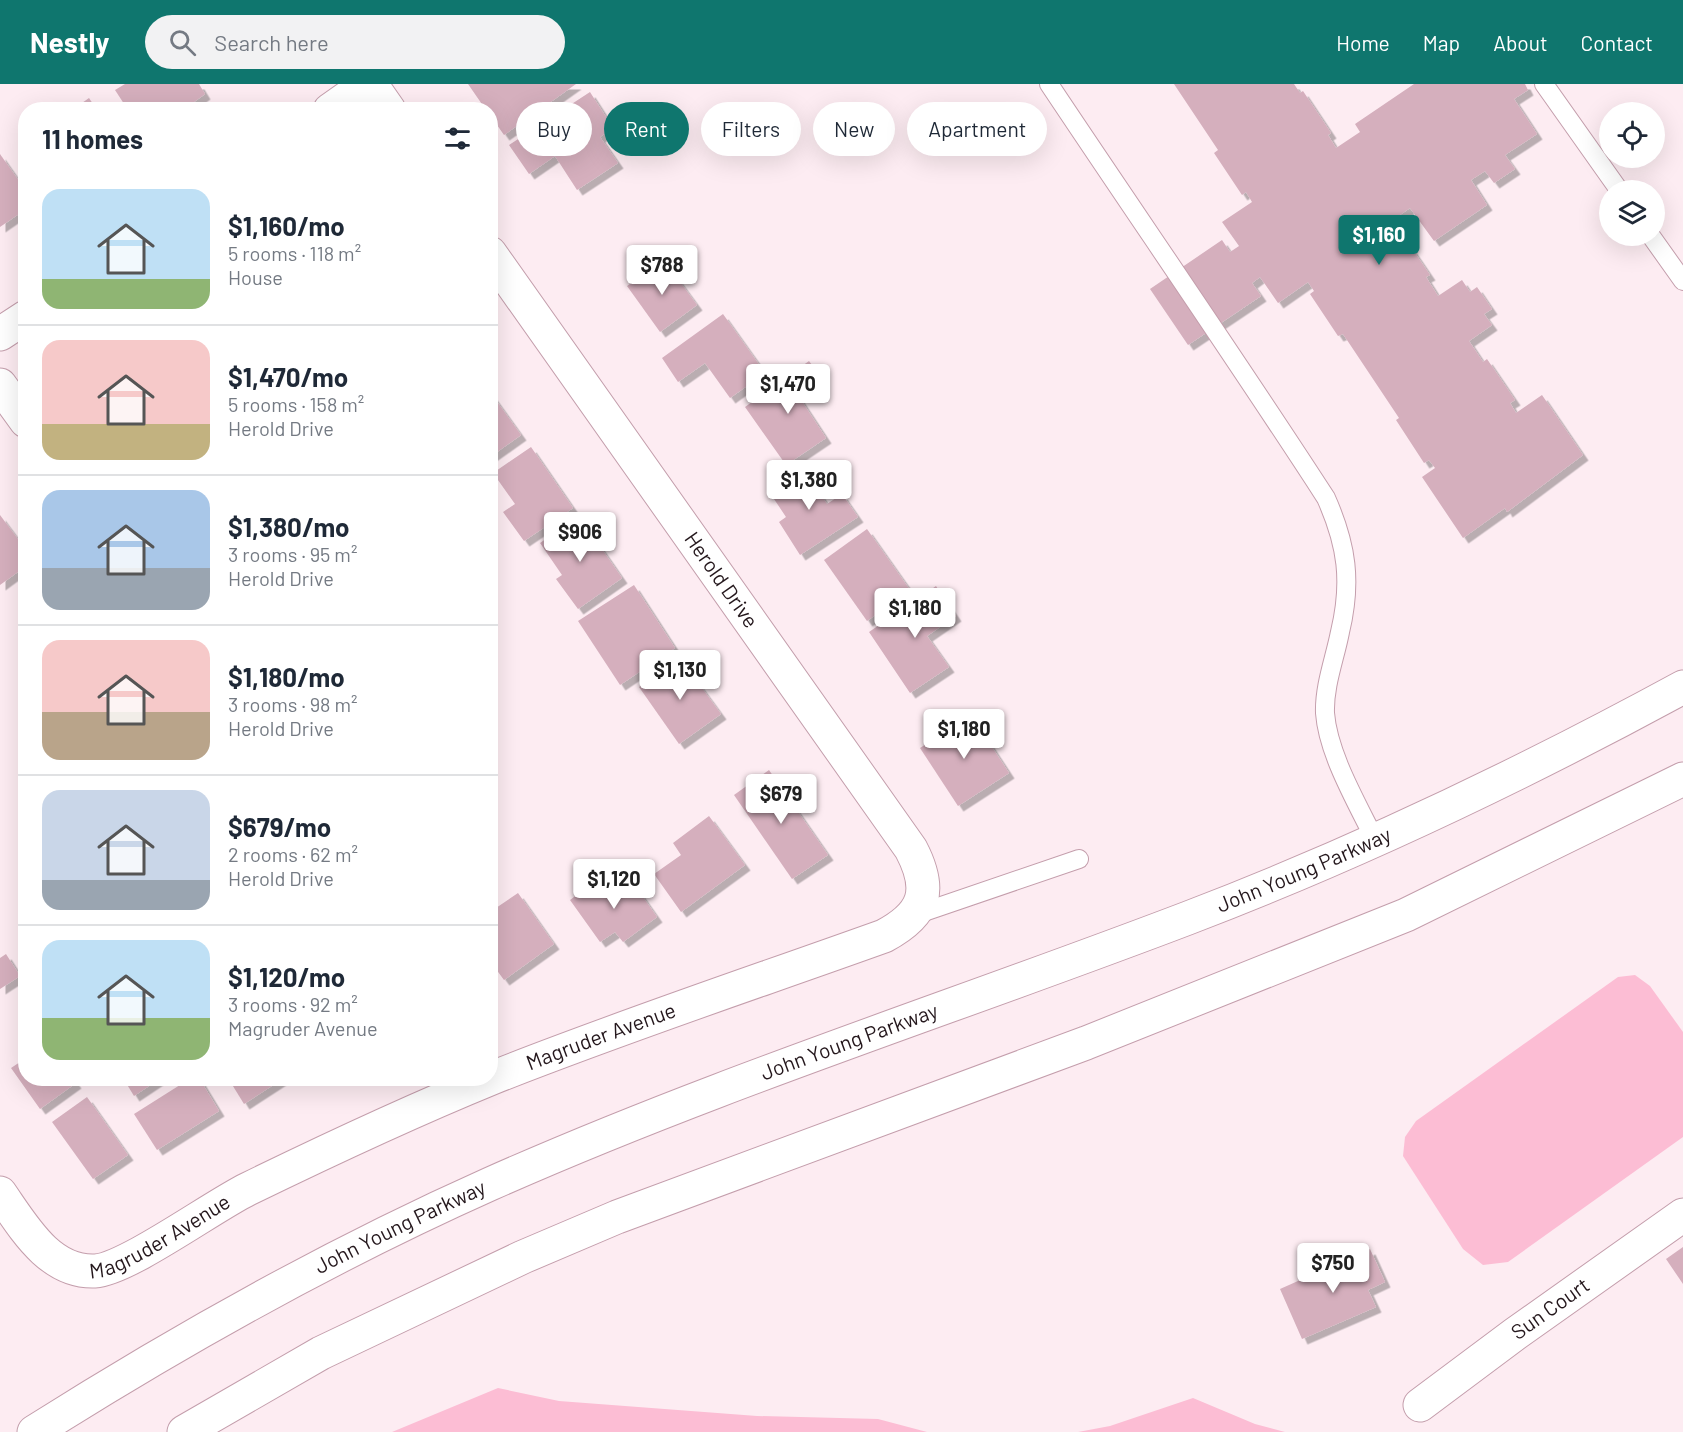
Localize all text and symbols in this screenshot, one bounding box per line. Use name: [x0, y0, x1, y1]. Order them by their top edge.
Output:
search box: [145, 15, 565, 69]
text: Nestly: [30, 25, 109, 59]
icon: search: [166, 26, 199, 59]
text: Search here: [214, 29, 329, 55]
text: Home: [1336, 30, 1390, 55]
text: Map: [1423, 30, 1460, 55]
text: About: [1493, 30, 1548, 55]
text: Contact: [1581, 30, 1653, 55]
chip: Buy: [516, 102, 592, 156]
chip: Rent: [604, 102, 689, 156]
chip: Filters: [701, 102, 801, 156]
chip: New: [813, 102, 895, 156]
chip: Apartment: [907, 102, 1047, 156]
map controls: [1599, 102, 1665, 246]
button: locate: [1599, 102, 1665, 168]
icon: filters: [441, 122, 474, 155]
text: 11 homes: [42, 123, 143, 154]
button: layers: [1599, 180, 1665, 246]
text: $1,160/mo: [228, 210, 345, 241]
icon: home: [90, 213, 162, 285]
pin: $1,160: [1330, 215, 1428, 266]
text: $1,160: [1352, 222, 1406, 246]
text: 5 rooms · 118 m²: [228, 241, 361, 265]
pin: $788: [626, 245, 698, 296]
text: $788: [641, 252, 684, 276]
text: House: [228, 265, 283, 289]
text: $1,470/mo: [228, 361, 348, 392]
icon: home: [90, 364, 162, 436]
pin: $1,470: [739, 364, 837, 415]
text: $1,470: [760, 371, 816, 395]
text: 5 rooms · 158 m²: [228, 392, 364, 416]
text: Herold Drive: [228, 416, 334, 440]
pin: $1,380: [760, 460, 858, 511]
text: $1,380: [781, 467, 837, 491]
text: $1,380/mo: [228, 511, 350, 542]
pin: $906: [544, 512, 616, 563]
icon: home: [90, 514, 162, 586]
text: $906: [558, 519, 602, 543]
street label: Herold Drive: [680, 526, 764, 632]
text: 3 rooms · 95 m²: [228, 542, 357, 566]
text: Herold Drive: [228, 566, 334, 590]
pin: $1,180: [866, 588, 964, 639]
text: $1,180: [888, 595, 942, 619]
pin: $1,130: [631, 650, 729, 701]
text: $1,130: [653, 657, 707, 681]
text: $1,180/mo: [228, 661, 345, 692]
icon: home: [90, 664, 162, 736]
text: 3 rooms · 98 m²: [228, 692, 358, 716]
pin: $1,180: [915, 709, 1013, 760]
text: Herold Drive: [228, 716, 334, 740]
text: $1,180: [937, 716, 991, 740]
pin: $679: [745, 774, 817, 825]
text: $679: [760, 781, 802, 805]
text: $679/mo: [228, 811, 331, 842]
icon: home: [90, 814, 162, 886]
street label: John Young Parkway: [1213, 821, 1395, 917]
text: 2 rooms · 62 m²: [228, 842, 358, 866]
pin: $1,120: [565, 859, 663, 910]
text: Herold Drive: [228, 866, 334, 890]
text: $1,120: [587, 866, 641, 890]
text: $1,120/mo: [228, 961, 345, 992]
icon: home: [90, 964, 162, 1036]
text: 3 rooms · 92 m²: [228, 992, 358, 1016]
street label: Magruder Avenue: [522, 997, 679, 1074]
street label: John Young Parkway: [757, 997, 941, 1085]
text: Magruder Avenue: [228, 1016, 378, 1040]
street label: John Young Parkway: [310, 1174, 489, 1278]
street label: Magruder Avenue: [88, 1188, 234, 1283]
pin: $750: [1297, 1243, 1369, 1294]
text: $750: [1311, 1250, 1355, 1274]
street label: Sun Court: [1506, 1271, 1594, 1344]

